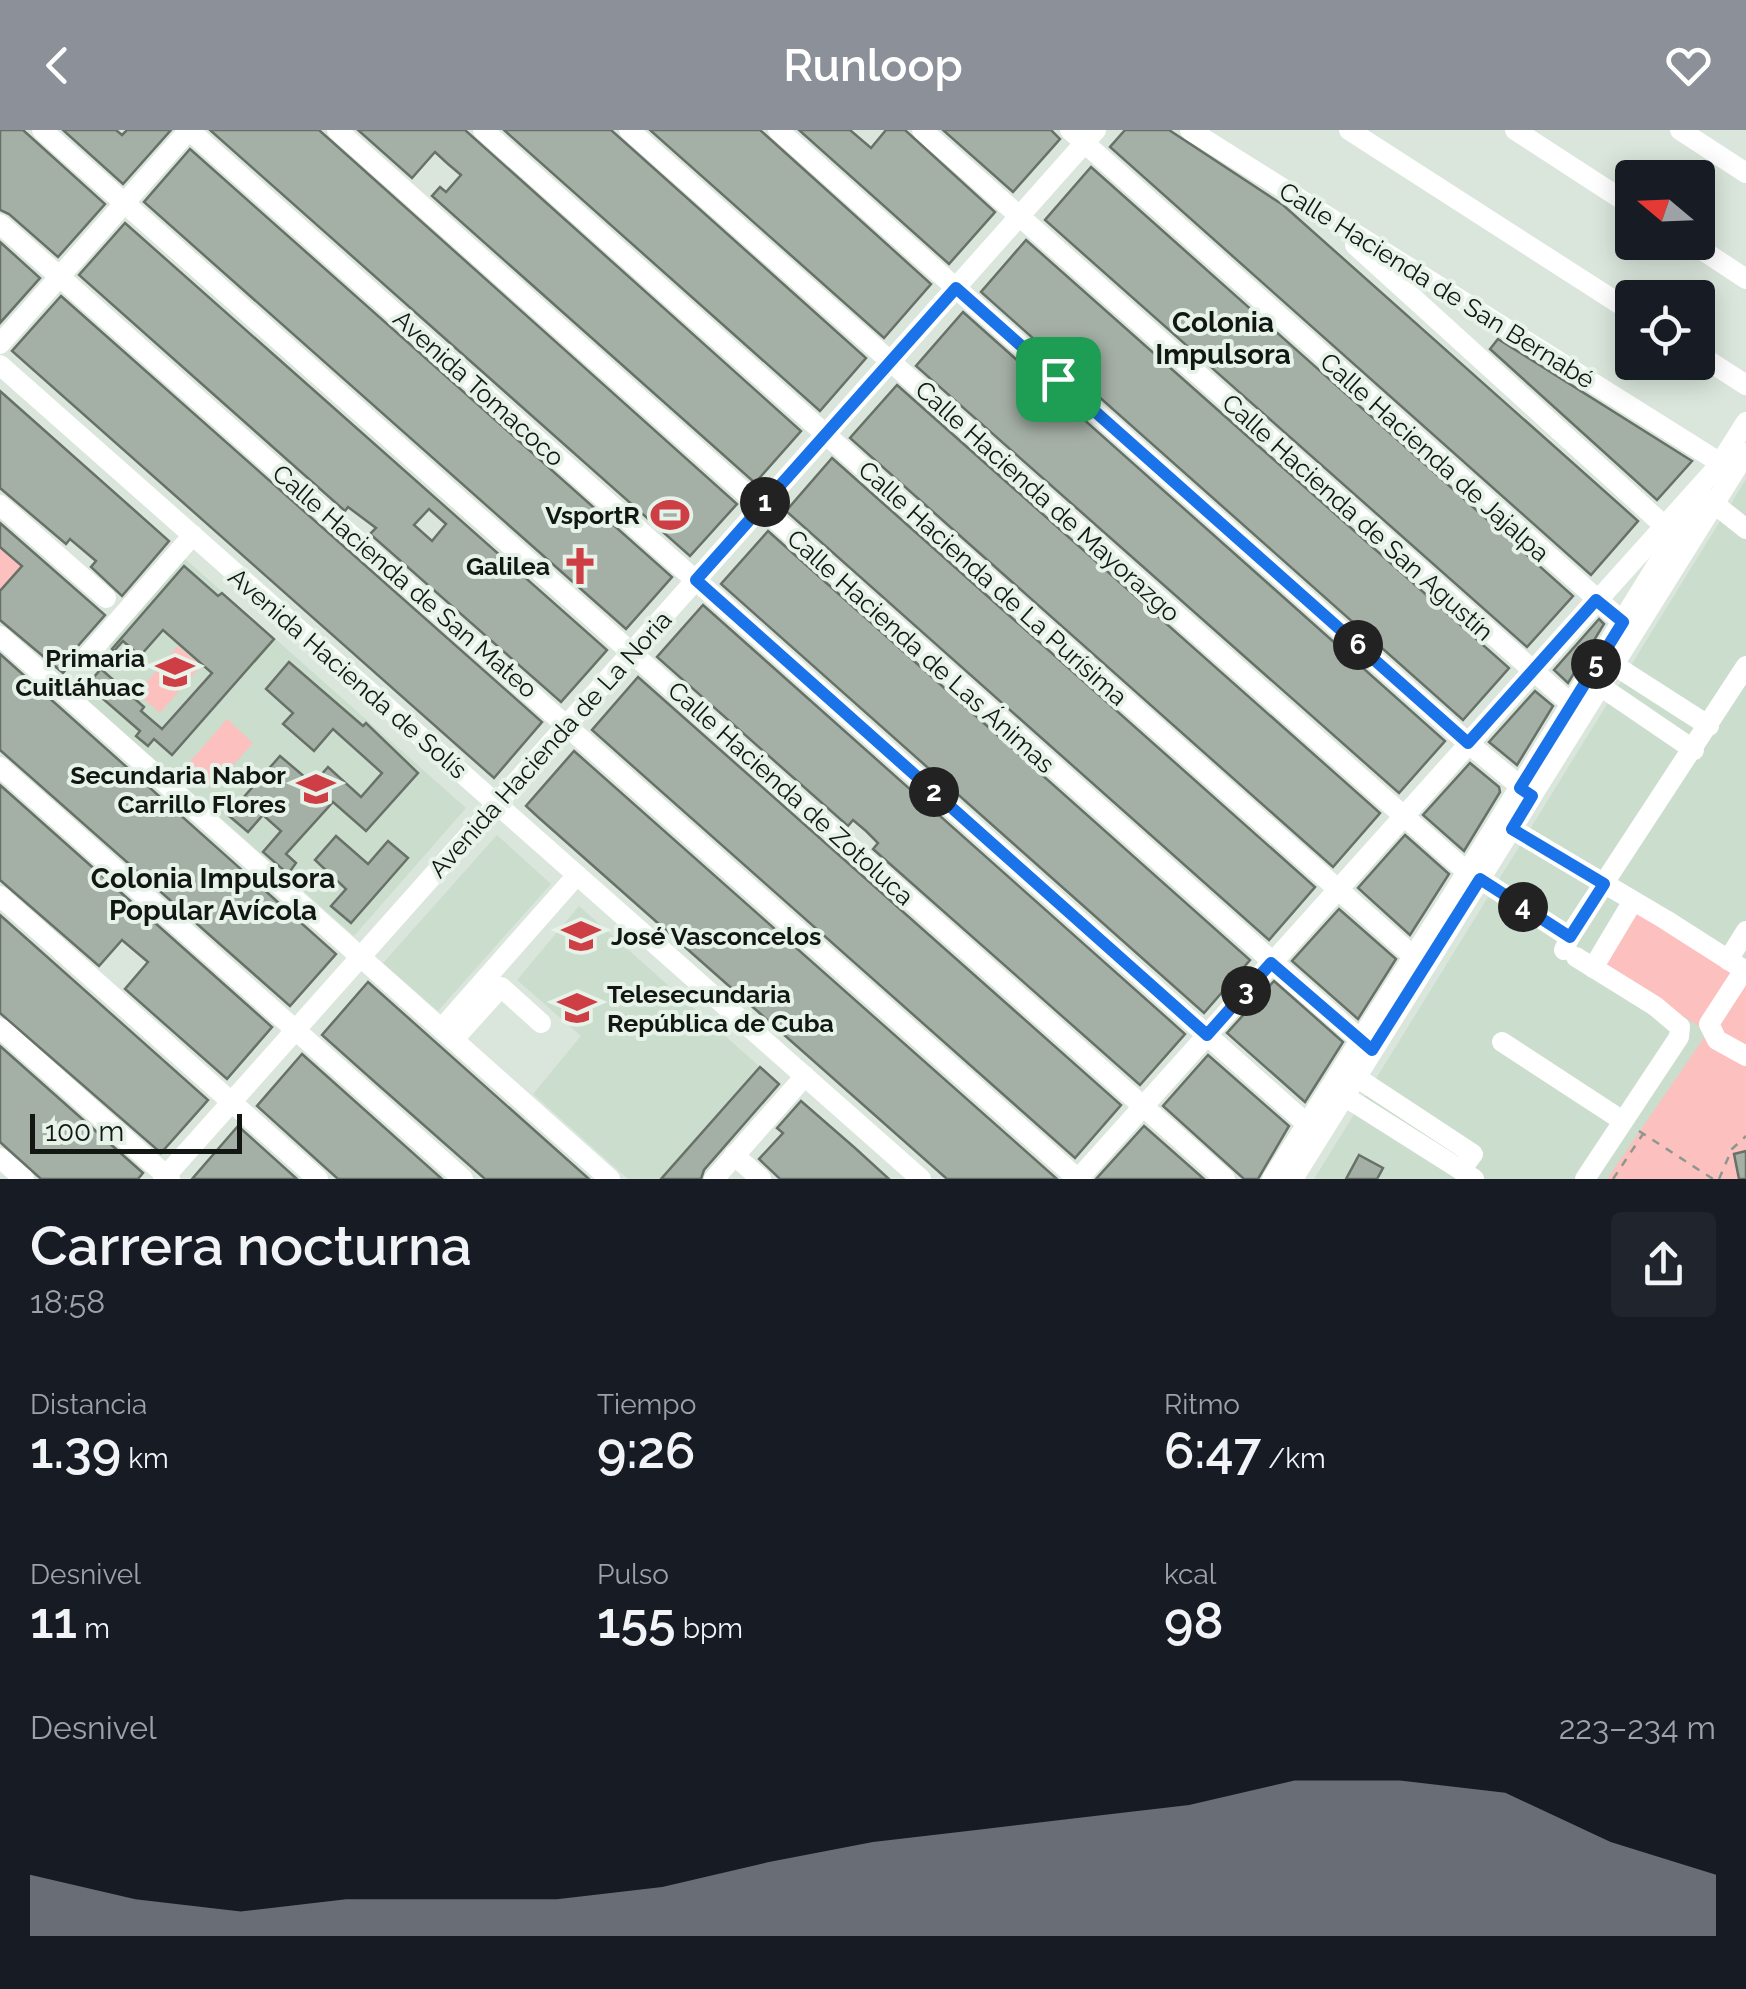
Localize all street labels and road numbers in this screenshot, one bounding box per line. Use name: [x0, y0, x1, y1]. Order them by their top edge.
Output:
street label: Calle Hacienda de San Bernabé: [1274, 175, 1600, 395]
street label: Avenida Tomacoco: [387, 303, 571, 473]
street label: Calle Hacienda de Jajalpa: [1314, 346, 1556, 568]
street label: Calle Hacienda de Mayorazgo: [910, 374, 1186, 628]
street label: Calle Hacienda de San Agustín: [1216, 387, 1500, 647]
street label: Calle Hacienda de La Purísima: [852, 454, 1134, 712]
street label: Calle Hacienda de San Mateo: [267, 458, 543, 704]
street label: Calle Hacienda de Las Ánimas: [781, 523, 1061, 779]
street label: Avenida Hacienda de Solís: [223, 561, 473, 785]
street label: Avenida Hacienda de La Noria: [422, 605, 678, 883]
street label: Calle Hacienda de Zotoluca: [662, 675, 920, 911]

